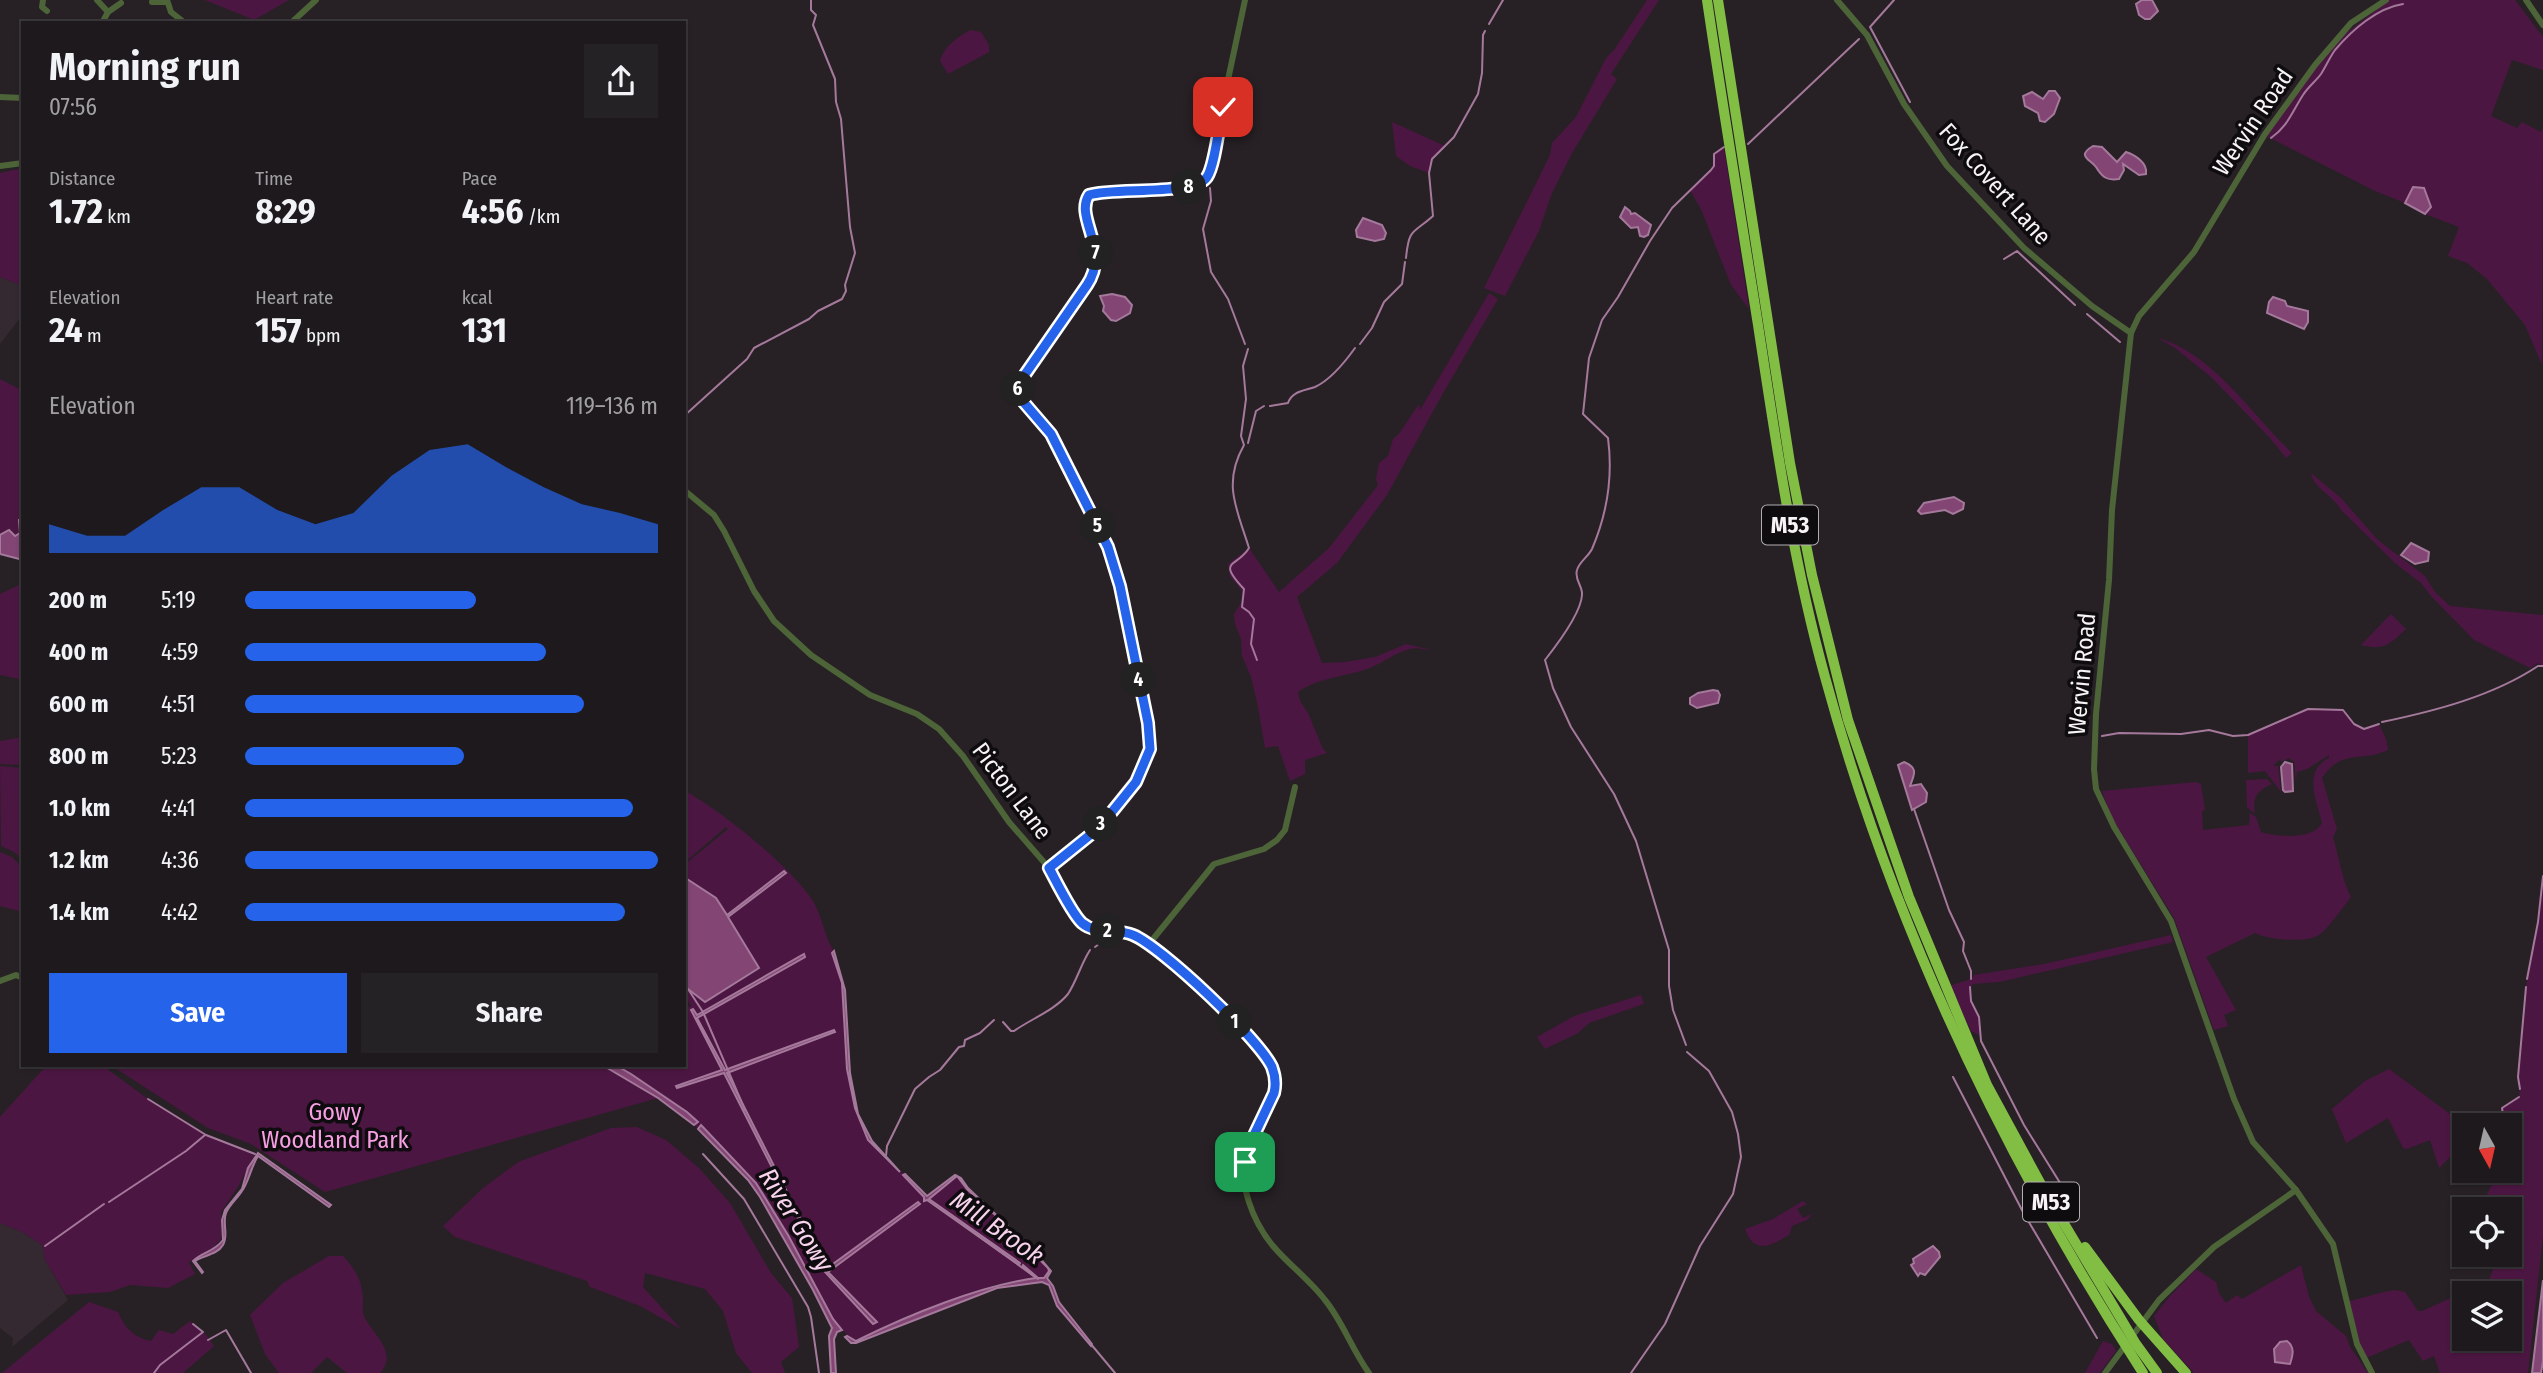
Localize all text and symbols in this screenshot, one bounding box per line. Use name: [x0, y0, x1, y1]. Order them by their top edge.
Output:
text: Morning run: [49, 44, 241, 90]
button: share: [584, 44, 658, 118]
street label: Wervin Road: [2207, 63, 2299, 181]
pin: [1193, 77, 1253, 137]
icon: check: [1204, 88, 1242, 126]
text: 07:56: [49, 93, 97, 121]
street label: Fox Covert Lane: [1933, 118, 2057, 250]
text: Distance: [49, 167, 116, 190]
text: Time: [255, 167, 293, 190]
text: Pace: [462, 167, 497, 190]
pin: 8: [1172, 170, 1206, 204]
text: 8: [1183, 175, 1194, 198]
text: 1.72: [49, 190, 103, 232]
text: 8:29: [255, 190, 316, 232]
text: 4:56: [462, 190, 523, 232]
text: km: [103, 205, 131, 228]
text: /km: [523, 205, 560, 228]
pin: 7: [1078, 236, 1114, 270]
text: 7: [1091, 241, 1100, 264]
text: Elevation: [49, 286, 121, 309]
text: Heart rate: [255, 286, 333, 309]
text: kcal: [462, 286, 492, 309]
text: 24: [49, 309, 83, 351]
text: 157: [255, 309, 301, 351]
text: 131: [462, 309, 507, 351]
text: m: [83, 324, 102, 347]
text: bpm: [301, 324, 341, 347]
pin: 6: [1000, 372, 1036, 406]
text: 6: [1013, 377, 1022, 400]
text: Elevation: [49, 392, 136, 420]
text: 119–136 m: [566, 392, 658, 420]
road number: M53: [1762, 505, 1818, 544]
pin: 5: [1080, 508, 1116, 544]
text: 5: [1093, 514, 1102, 537]
text: 200 m: [49, 586, 107, 614]
text: 5:19: [161, 586, 196, 614]
street label: Wervin Road: [2063, 612, 2101, 736]
text: 400 m: [49, 638, 108, 666]
text: 4:59: [161, 638, 199, 666]
pin: 4: [1122, 662, 1156, 698]
text: 4: [1134, 668, 1143, 691]
text: 600 m: [49, 690, 108, 718]
text: 4:51: [161, 690, 196, 718]
street label: Picton Lane: [967, 737, 1057, 845]
text: 800 m: [49, 742, 109, 770]
text: 5:23: [161, 742, 197, 770]
text: 1.0 km: [49, 794, 110, 822]
text: 4:41: [161, 794, 196, 822]
pin: 3: [1084, 806, 1118, 842]
text: 3: [1096, 812, 1105, 835]
text: 1.2 km: [49, 846, 109, 874]
text: 4:36: [161, 846, 199, 874]
text: 1.4 km: [49, 898, 109, 926]
text: 4:42: [161, 898, 198, 926]
pin: 2: [1090, 914, 1126, 948]
text: 2: [1103, 919, 1112, 942]
button: Save: [49, 973, 347, 1053]
button: Share: [361, 973, 658, 1053]
pin: 1: [1218, 1004, 1252, 1040]
text: 1: [1230, 1010, 1239, 1033]
park label: Gowy Woodland Park: [261, 1098, 410, 1154]
north arrow: [2452, 1113, 2522, 1183]
map controls: [2452, 1113, 2522, 1351]
pin: [1215, 1132, 1275, 1192]
icon: arrive: [1226, 1143, 1264, 1181]
water label: River Gowy: [752, 1162, 841, 1279]
road number: M53: [2023, 1182, 2079, 1222]
water label: Mill Brook: [944, 1185, 1050, 1272]
button: locate: [2452, 1197, 2522, 1267]
button: layers: [2452, 1281, 2522, 1351]

